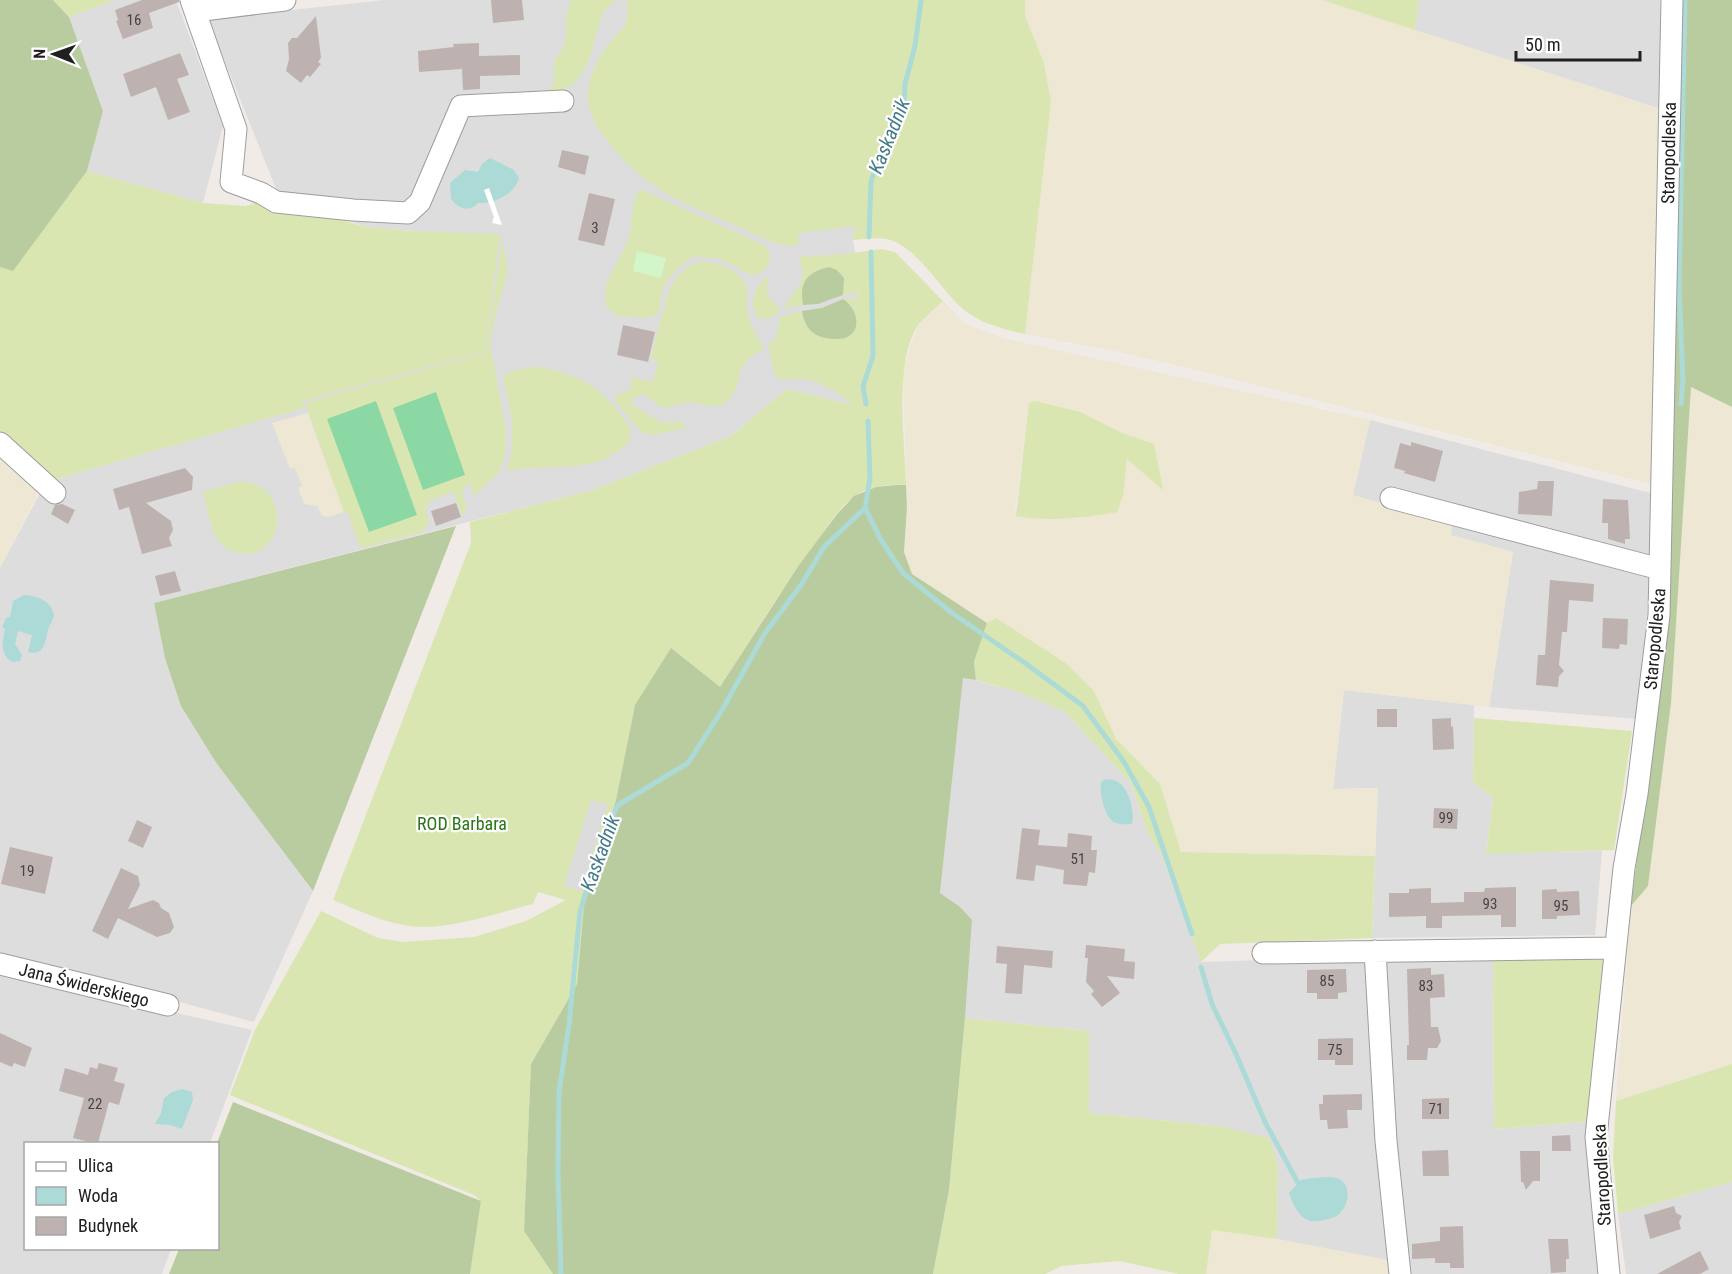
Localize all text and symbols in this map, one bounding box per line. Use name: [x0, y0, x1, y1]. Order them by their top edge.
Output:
house number: 16: [127, 11, 141, 29]
north arrow: [24, 24, 84, 84]
scale bar: [1516, 24, 1640, 62]
text: 50 m: [1525, 34, 1560, 55]
text: N: [30, 49, 49, 59]
water label: Kaskadnik: [863, 94, 915, 177]
street label: Staropodleska: [1657, 102, 1680, 204]
house number: 3: [591, 219, 599, 237]
street label: Staropodleska: [1640, 587, 1669, 691]
house number: 99: [1439, 809, 1453, 827]
water label: Kaskadnik: [575, 811, 625, 894]
park label: ROD Barbara: [417, 813, 507, 834]
house number: 51: [1071, 850, 1085, 868]
house number: 19: [20, 862, 34, 880]
house number: 93: [1483, 895, 1497, 913]
house number: 95: [1554, 897, 1568, 915]
street label: Jana Świderskiego: [17, 958, 151, 1011]
house number: 85: [1320, 972, 1334, 990]
house number: 83: [1419, 977, 1433, 995]
house number: 75: [1328, 1041, 1342, 1059]
house number: 22: [88, 1095, 102, 1113]
house number: 71: [1429, 1100, 1443, 1118]
street label: Staropodleska: [1588, 1124, 1615, 1226]
legend: [24, 1142, 219, 1250]
text: Ulica: [78, 1155, 113, 1176]
text: Woda: [78, 1185, 118, 1206]
text: Budynek: [78, 1215, 138, 1236]

